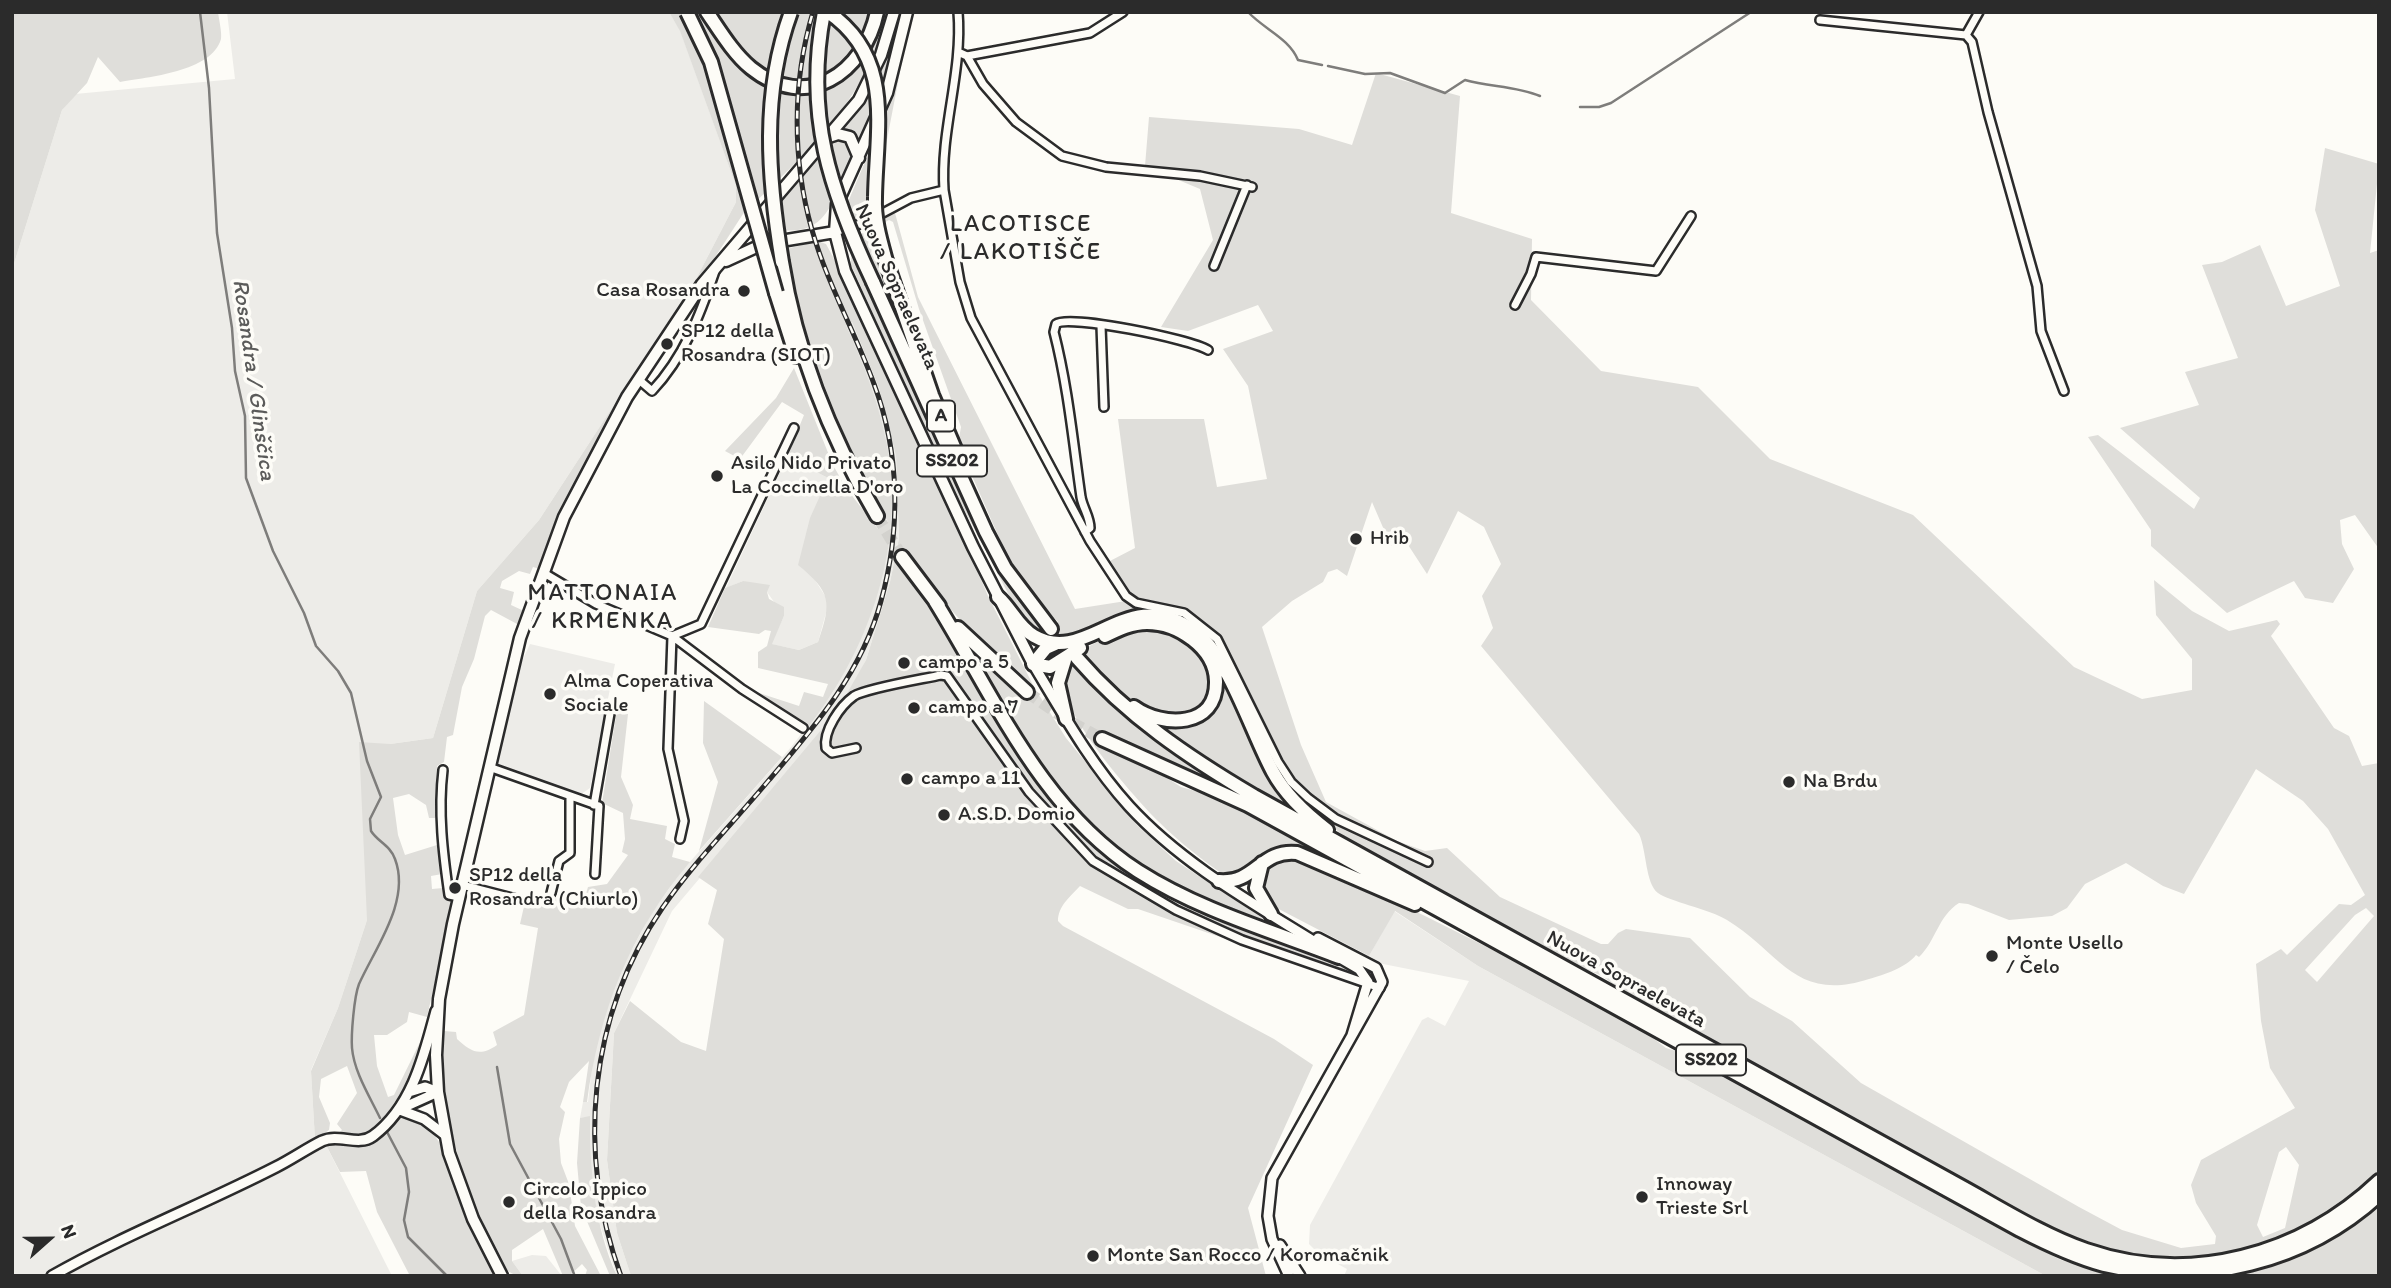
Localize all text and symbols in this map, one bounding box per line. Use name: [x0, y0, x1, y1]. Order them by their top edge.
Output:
street label: Nuova Sopraelevata: [848, 200, 944, 374]
district label: LACOTISCE / LAKOTIŠČE: [941, 211, 1101, 267]
water label: Rosandra / Glinščica: [225, 278, 281, 482]
place label: Casa Rosandra: [596, 278, 730, 304]
marker: Casa Rosandra: [736, 283, 752, 299]
place label: SP12 della Rosandra (SIOT): [681, 319, 831, 369]
marker: SP12 della Rosandra (SIOT): [659, 336, 675, 352]
road number: A: [927, 400, 955, 432]
road number: SS202: [917, 446, 987, 476]
place label: Asilo Nido Privato La Coccinella D'oro: [731, 451, 903, 501]
marker: Asilo Nido Privato La Coccinella D'oro: [709, 468, 725, 484]
place label: Hrib: [1370, 526, 1409, 552]
marker: Hrib: [1348, 531, 1364, 547]
district label: MATTONAIA / KRMENKA: [528, 580, 678, 636]
place label: campo a 5: [918, 650, 1009, 676]
marker: campo a 5: [896, 655, 912, 671]
place label: Alma Coperativa Sociale: [564, 669, 713, 719]
marker: Alma Coperativa Sociale: [542, 686, 558, 702]
place label: campo a 7: [928, 695, 1018, 721]
marker: campo a 7: [906, 700, 922, 716]
place label: campo a 11: [921, 766, 1020, 792]
place label: Na Brdu: [1803, 769, 1878, 795]
marker: campo a 11: [899, 771, 915, 787]
marker: Na Brdu: [1781, 774, 1797, 790]
place label: A.S.D. Domio: [958, 802, 1075, 828]
marker: A.S.D. Domio: [936, 807, 952, 823]
place label: SP12 della Rosandra (Chiurlo): [469, 863, 638, 913]
marker: SP12 della Rosandra (Chiurlo): [447, 880, 463, 896]
street label: Nuova Sopraelevata: [1542, 926, 1710, 1034]
place label: Monte Usello / Čelo: [2006, 931, 2123, 981]
marker: Monte Usello / Čelo: [1984, 948, 2000, 964]
road number: SS202: [1676, 1044, 1746, 1076]
place label: Innoway Trieste Srl: [1656, 1172, 1748, 1222]
place label: Circolo Ippico della Rosandra: [523, 1177, 656, 1227]
marker: Innoway Trieste Srl: [1634, 1189, 1650, 1205]
marker: Circolo Ippico della Rosandra: [501, 1194, 517, 1210]
north arrow: [14, 1204, 84, 1274]
text: N: [56, 1221, 82, 1241]
place label: Monte San Rocco / Koromačnik: [1107, 1243, 1389, 1269]
marker: Monte San Rocco / Koromačnik: [1085, 1248, 1101, 1264]

